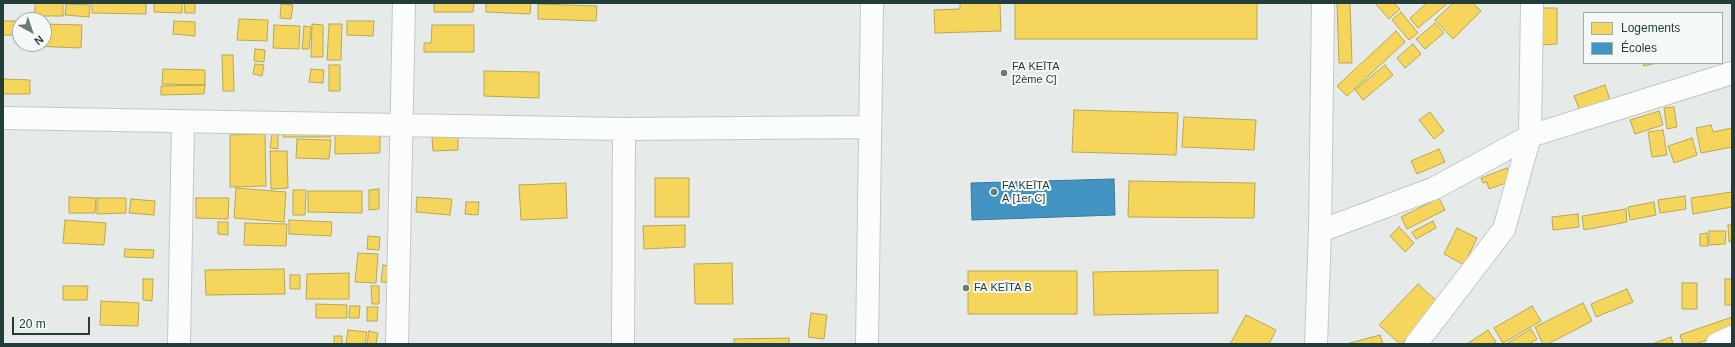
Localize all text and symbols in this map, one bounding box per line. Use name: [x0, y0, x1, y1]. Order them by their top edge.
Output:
north arrow: [12, 12, 52, 52]
legend: [1583, 12, 1723, 64]
text: Logements: [1621, 21, 1680, 35]
text: N: [32, 33, 46, 48]
text: Écoles: [1621, 41, 1657, 55]
place label: FA KEÏTA [2ème C]: [1012, 60, 1059, 86]
marker: FA KEÏTA [2ème C]: [999, 68, 1009, 78]
place label: FA KEÏTA A [1er C]: [1002, 179, 1049, 205]
marker: FA KEÏTA A [1er C]: [989, 187, 999, 197]
place label: FA KEÏTA B: [974, 281, 1032, 295]
marker: FA KEÏTA B: [961, 283, 971, 293]
scale bar: [14, 309, 92, 335]
text: 20 m: [19, 317, 46, 331]

